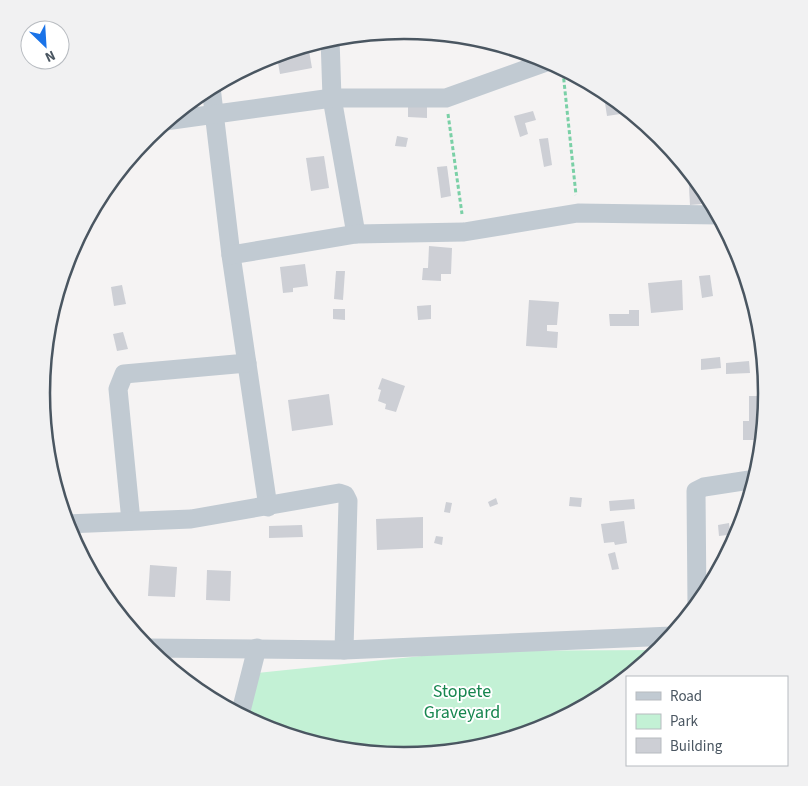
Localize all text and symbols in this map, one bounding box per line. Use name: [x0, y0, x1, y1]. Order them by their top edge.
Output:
north arrow: [20, 20, 70, 70]
text: N: [42, 45, 59, 67]
legend: [626, 676, 788, 766]
park label: Stopete Graveyard: [424, 679, 500, 725]
text: Road: [670, 686, 702, 707]
text: Park: [670, 711, 699, 732]
text: Building: [670, 736, 723, 757]

